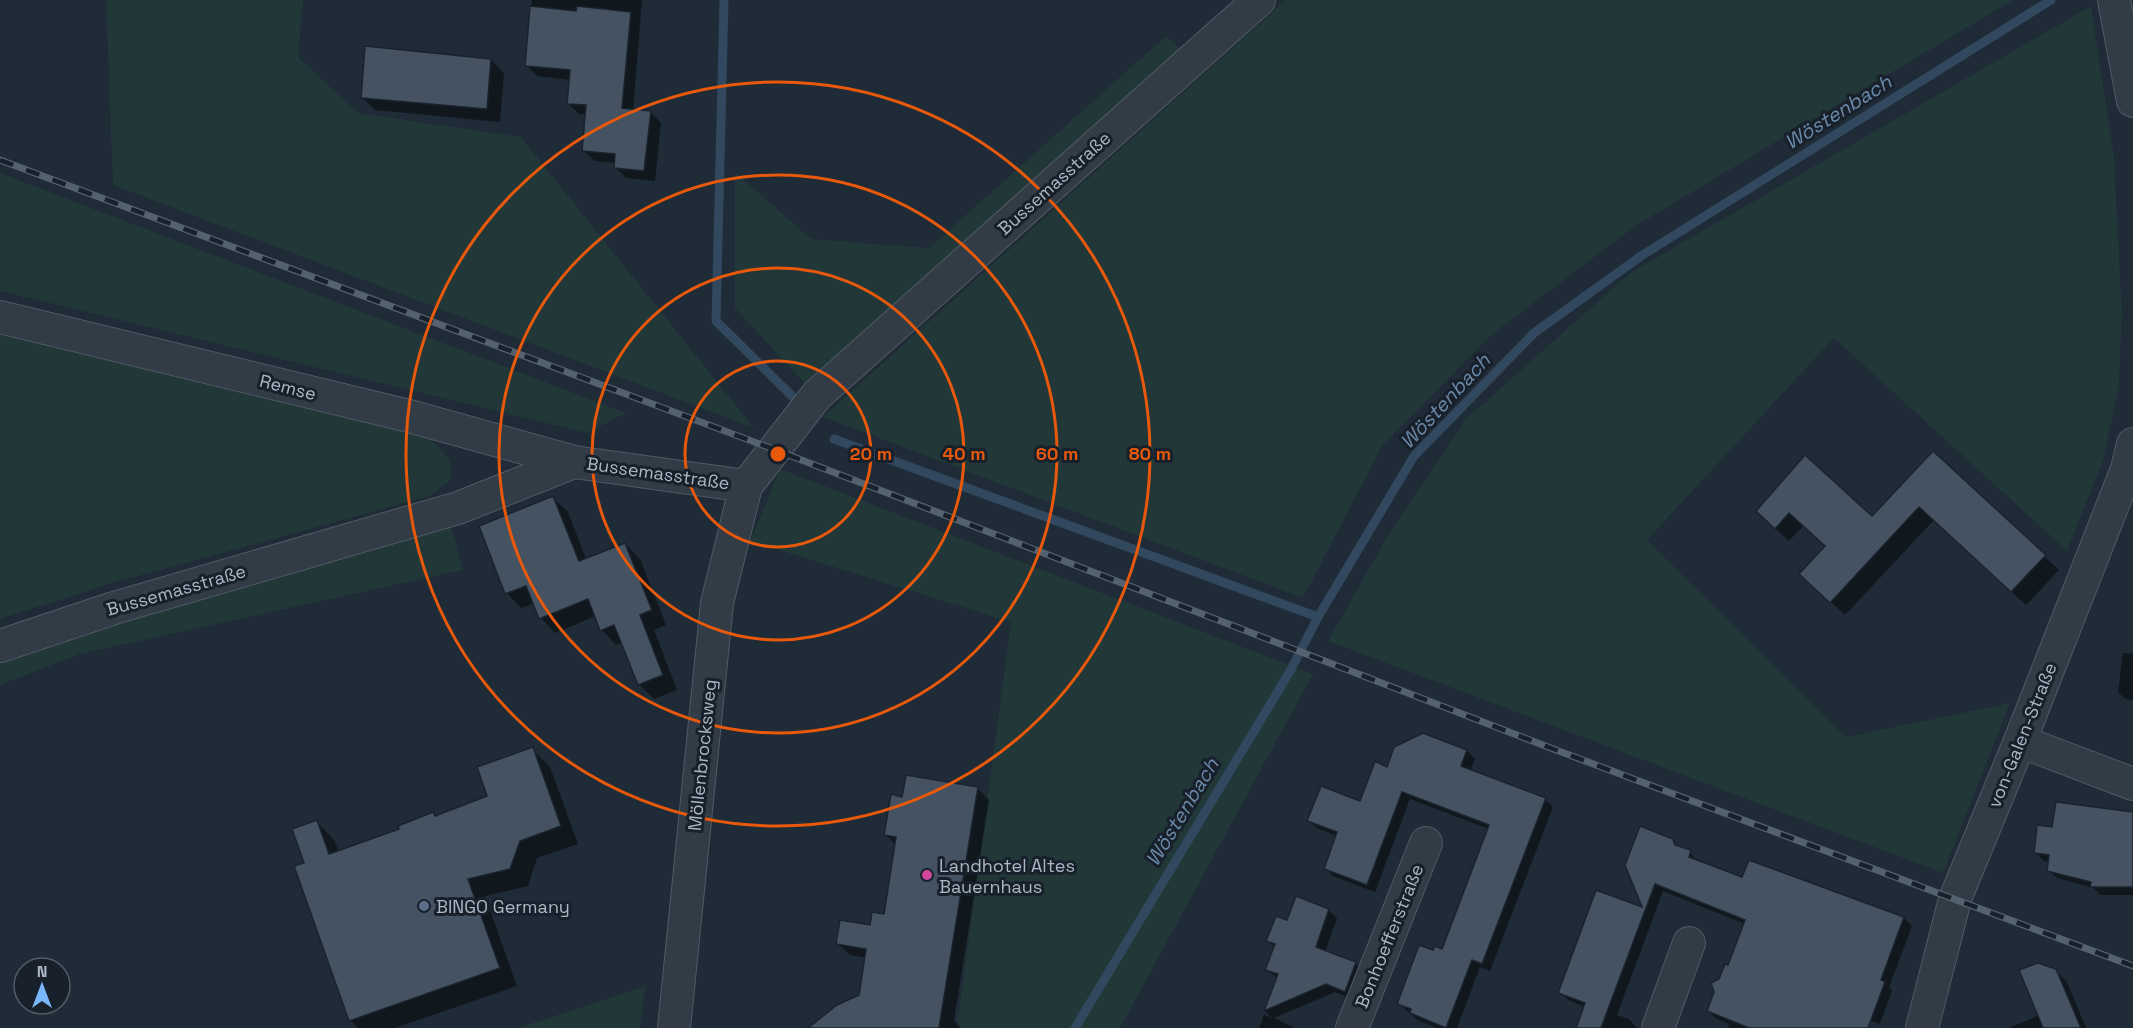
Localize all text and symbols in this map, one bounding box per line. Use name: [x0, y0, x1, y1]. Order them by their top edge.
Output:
water label: Wöstenbach: [1780, 68, 1897, 155]
street label: Bussemasstraße: [993, 126, 1115, 240]
water label: Wöstenbach: [1394, 347, 1496, 454]
street label: Remse: [257, 369, 319, 405]
text: 20 m: [850, 442, 892, 465]
text: 40 m: [942, 442, 986, 465]
text: 60 m: [1036, 442, 1078, 465]
text: 80 m: [1129, 442, 1171, 465]
centre of rings: [768, 444, 788, 464]
street label: Bussemasstraße: [585, 452, 731, 494]
street label: Bussemasstraße: [104, 559, 248, 621]
street label: von-Galen-Straße: [1982, 659, 2062, 811]
street label: Möllenbrocksweg: [683, 678, 721, 832]
water label: Wöstenbach: [1140, 753, 1225, 871]
place label: Landhotel Altes Bauernhaus: [939, 854, 1075, 898]
street label: Bonhoefferstraße: [1350, 861, 1428, 1011]
marker: Landhotel Altes Bauernhaus: [920, 868, 934, 882]
place label: BINGO Germany: [436, 895, 570, 918]
marker: BINGO Germany: [417, 899, 431, 913]
north arrow: [12, 956, 72, 1016]
text: N: [37, 961, 47, 982]

